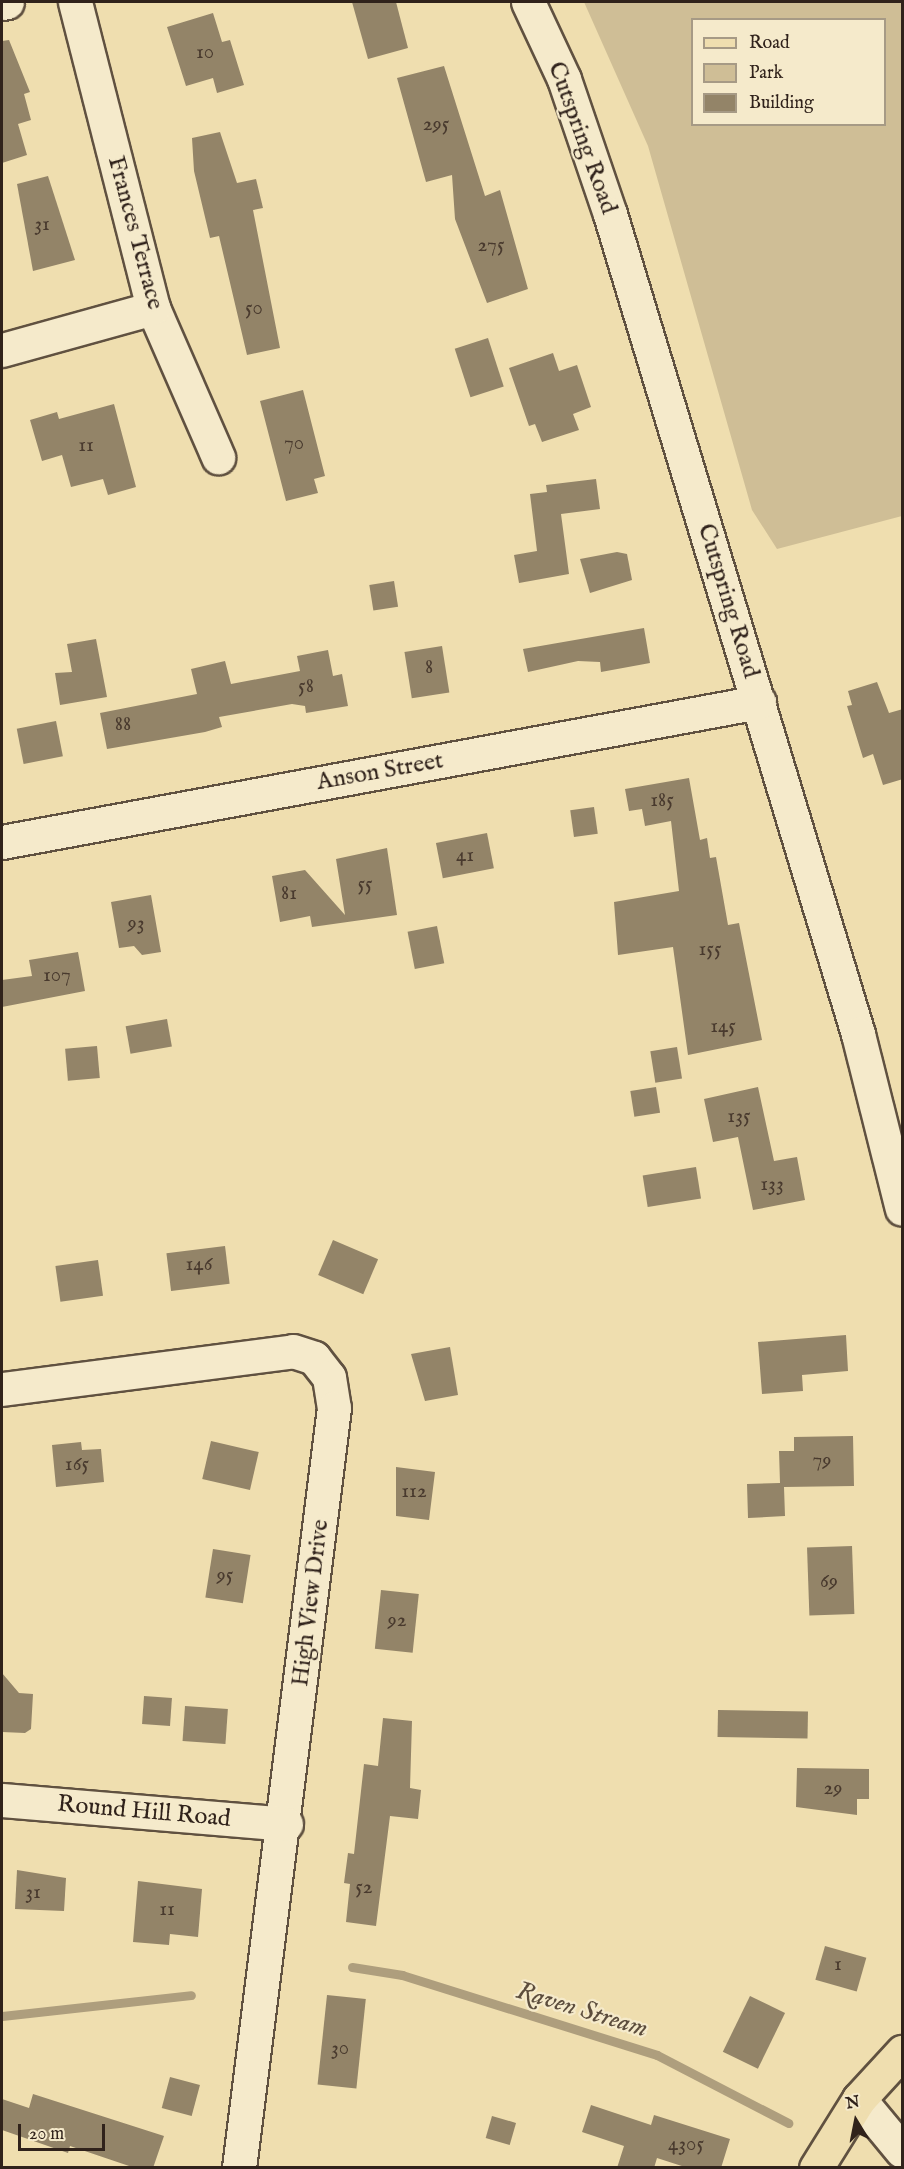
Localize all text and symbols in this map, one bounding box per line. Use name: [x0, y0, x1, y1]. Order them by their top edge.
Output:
legend: [691, 18, 886, 126]
text: Road: [749, 32, 790, 55]
house number: 10: [196, 40, 214, 66]
street label: Cutspring Road: [541, 58, 623, 218]
text: Park: [749, 62, 783, 85]
text: Building: [749, 92, 814, 115]
house number: 295: [423, 112, 449, 138]
street label: Frances Terrace: [101, 153, 169, 313]
house number: 31: [34, 212, 50, 238]
house number: 275: [477, 233, 505, 259]
house number: 50: [245, 296, 263, 322]
house number: 70: [284, 431, 304, 457]
house number: 11: [78, 433, 94, 459]
street label: Cutspring Road: [691, 520, 765, 682]
house number: 8: [425, 655, 433, 681]
house number: 58: [298, 674, 314, 700]
house number: 88: [115, 712, 131, 738]
street label: Anson Street: [314, 747, 446, 797]
house number: 185: [650, 788, 674, 814]
house number: 41: [456, 843, 474, 869]
house number: 55: [357, 872, 373, 898]
house number: 81: [281, 881, 297, 907]
house number: 93: [127, 911, 145, 937]
house number: 155: [698, 937, 722, 963]
house number: 107: [43, 963, 71, 989]
house number: 145: [710, 1014, 736, 1040]
house number: 135: [727, 1104, 751, 1130]
house number: 133: [760, 1172, 784, 1198]
house number: 146: [186, 1252, 212, 1278]
house number: 79: [813, 1448, 831, 1474]
house number: 165: [65, 1452, 89, 1478]
house number: 112: [401, 1479, 427, 1505]
street label: High View Drive: [286, 1518, 336, 1688]
house number: 95: [217, 1563, 233, 1589]
house number: 69: [820, 1569, 838, 1595]
house number: 92: [387, 1608, 407, 1634]
house number: 29: [823, 1776, 843, 1802]
street label: Round Hill Road: [56, 1790, 232, 1834]
house number: 52: [355, 1875, 373, 1901]
house number: 31: [25, 1880, 41, 1906]
house number: 11: [159, 1897, 175, 1923]
house number: 1: [834, 1952, 842, 1978]
water label: Raven Stream: [513, 1975, 651, 2045]
house number: 30: [331, 2036, 349, 2062]
north arrow: [826, 2091, 886, 2151]
text: N: [844, 2092, 861, 2114]
scale bar: [21, 2112, 108, 2150]
text: 20 m: [29, 2123, 64, 2146]
house number: 4305: [668, 2132, 704, 2158]

